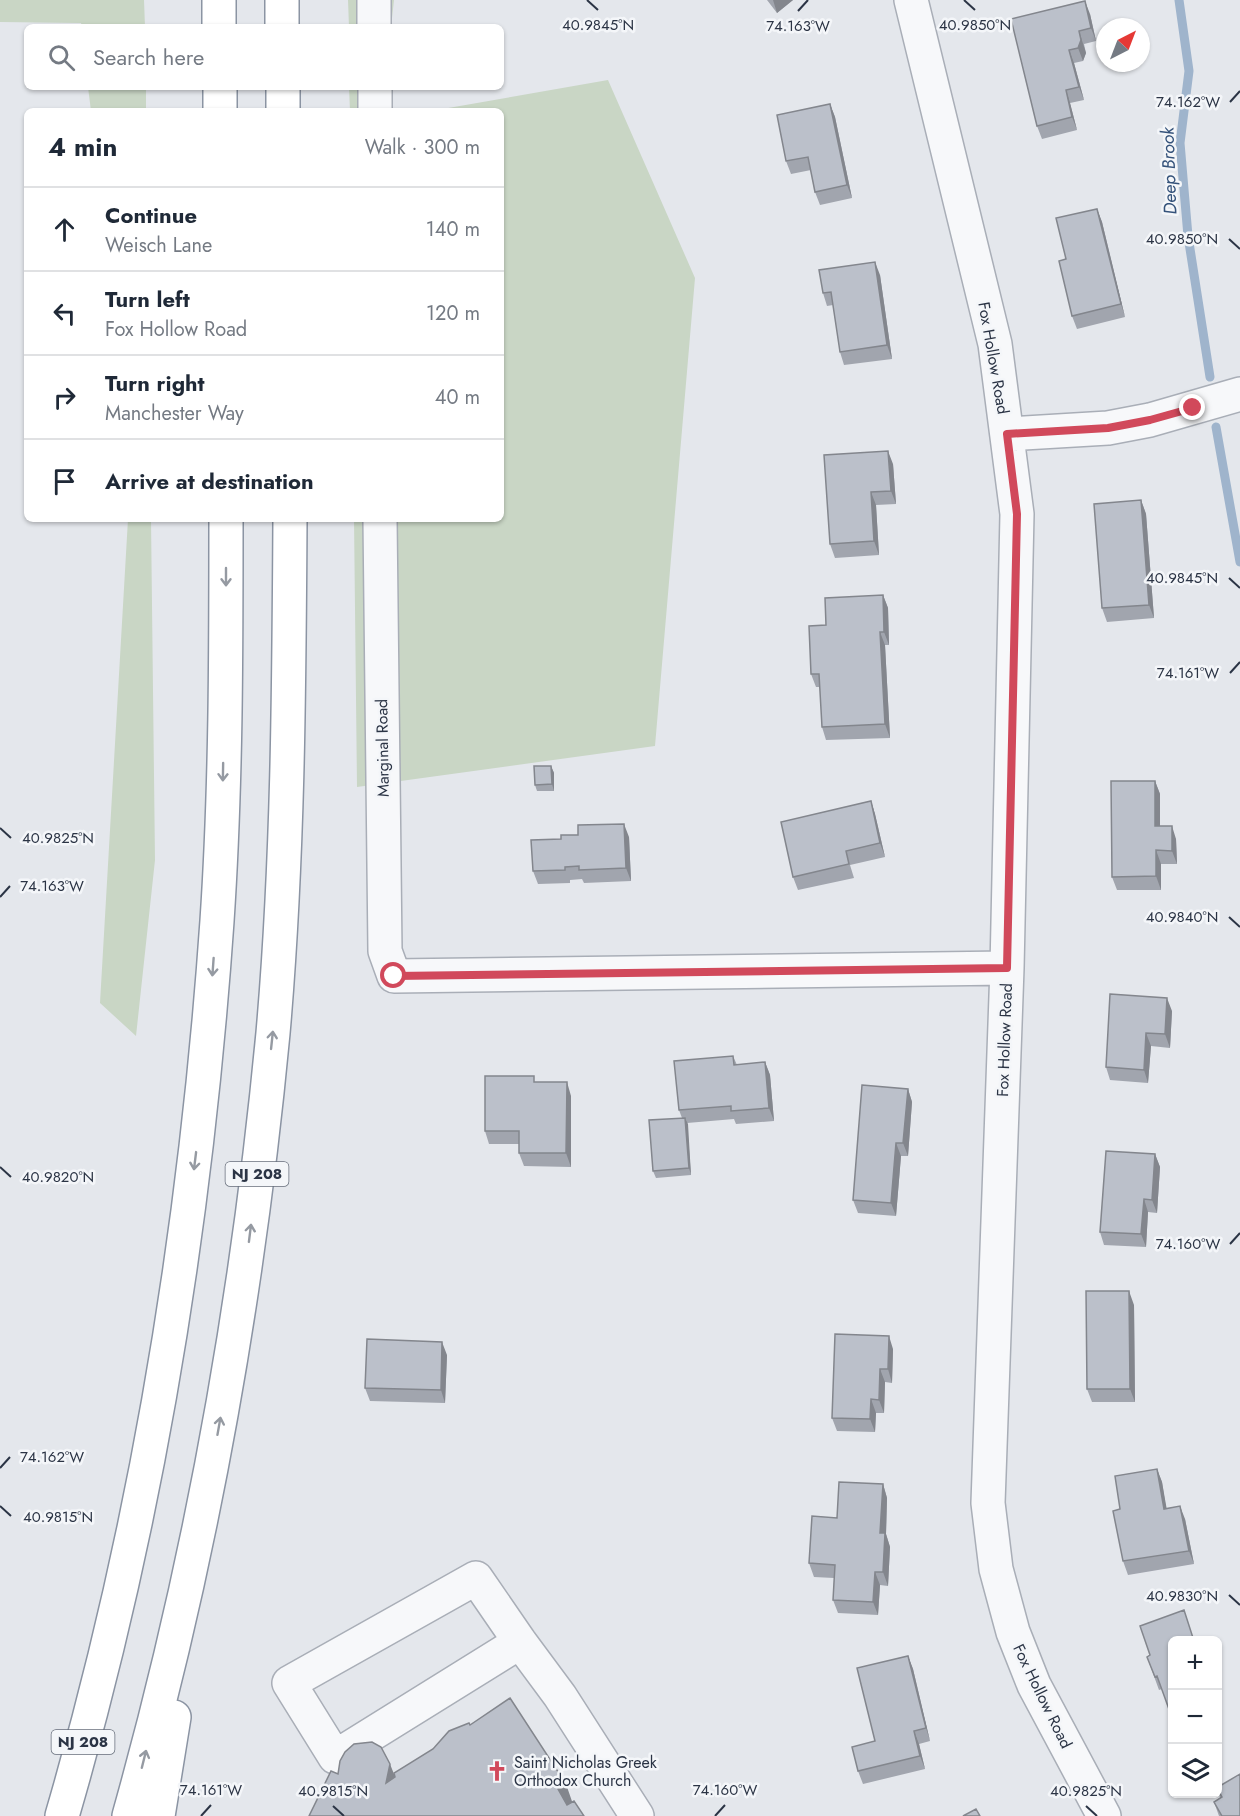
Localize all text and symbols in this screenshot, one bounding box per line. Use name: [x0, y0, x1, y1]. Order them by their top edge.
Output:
text: 40.9845°N: [562, 14, 634, 36]
text: 40.9850°N: [939, 14, 1011, 36]
text: 74.163°W: [766, 15, 830, 37]
north arrow: [1096, 18, 1150, 72]
search box: [24, 24, 504, 90]
icon: search: [45, 41, 78, 74]
text: Search here: [93, 41, 204, 73]
text: 74.162°W: [1156, 91, 1220, 113]
water label: Deep Brook: [1154, 126, 1184, 215]
text: 4 min: [48, 128, 117, 166]
text: Walk · 300 m: [365, 133, 480, 162]
text: Continue: [105, 199, 197, 231]
icon: ahead: [48, 213, 81, 246]
text: 140 m: [426, 215, 480, 244]
text: 40.9850°N: [1146, 228, 1218, 250]
text: Weisch Lane: [105, 231, 212, 260]
text: Turn left: [105, 283, 190, 315]
icon: left: [48, 297, 81, 330]
text: 120 m: [426, 299, 480, 328]
street label: Fox Hollow Road: [972, 300, 1015, 416]
text: Fox Hollow Road: [105, 315, 247, 344]
text: Turn right: [105, 367, 205, 399]
icon: right: [48, 381, 81, 414]
text: 40 m: [435, 383, 480, 412]
route end: [1179, 394, 1205, 420]
text: Manchester Way: [105, 399, 244, 428]
icon: arrive: [48, 465, 81, 498]
text: Arrive at destination: [105, 465, 314, 497]
one-way arrow: [220, 567, 232, 587]
text: 40.9845°N: [1146, 567, 1218, 589]
text: 74.161°W: [1157, 662, 1219, 684]
street label: Marginal Road: [370, 699, 395, 797]
one-way arrow: [217, 762, 229, 782]
text: 40.9825°N: [22, 827, 94, 849]
text: 74.163°W: [20, 875, 84, 897]
text: 40.9840°N: [1146, 906, 1218, 928]
one-way arrow: [207, 957, 218, 977]
route start: [380, 962, 406, 988]
street label: Fox Hollow Road: [991, 983, 1018, 1097]
one-way arrow: [267, 1030, 278, 1050]
one-way arrow: [189, 1151, 200, 1171]
road number: NJ 208: [226, 1162, 288, 1186]
text: 40.9820°N: [22, 1166, 94, 1188]
one-way arrow: [244, 1224, 255, 1244]
text: 74.160°W: [1156, 1233, 1220, 1255]
one-way arrow: [214, 1417, 225, 1436]
text: 74.162°W: [20, 1446, 84, 1468]
text: 40.9815°N: [23, 1506, 93, 1528]
text: 40.9830°N: [1146, 1585, 1218, 1607]
map controls: [1168, 1636, 1222, 1798]
button: +: [1168, 1636, 1222, 1690]
street label: Fox Hollow Road: [1007, 1640, 1078, 1752]
button: −: [1168, 1690, 1222, 1744]
road number: NJ 208: [52, 1730, 115, 1754]
button: layers: [1168, 1744, 1222, 1798]
one-way arrow: [138, 1750, 150, 1769]
place label: Saint Nicholas Greek Orthodox Church: [514, 1751, 658, 1792]
church icon: Saint Nicholas Greek Orthodox Church: [485, 1759, 509, 1783]
text: 74.161°W: [180, 1779, 242, 1801]
text: 74.160°W: [693, 1779, 757, 1801]
text: 40.9815°N: [298, 1780, 368, 1802]
text: 40.9825°N: [1050, 1780, 1122, 1802]

